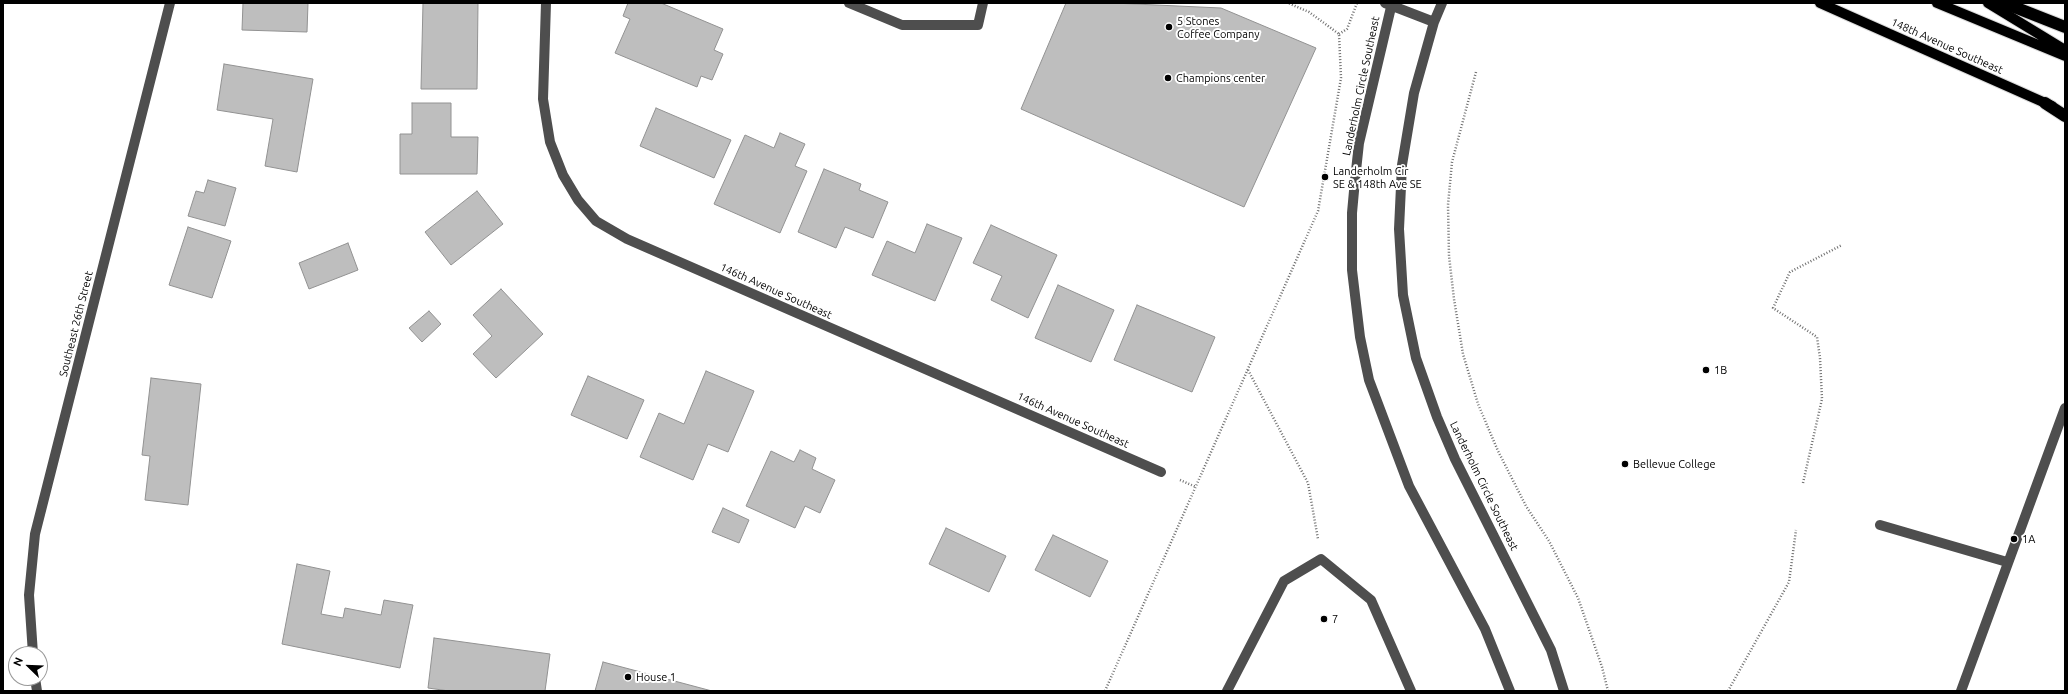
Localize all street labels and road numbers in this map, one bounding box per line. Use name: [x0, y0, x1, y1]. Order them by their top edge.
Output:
street label: Landerholm Circle Southeast: [1340, 15, 1382, 157]
street label: 148th Avenue Southeast: [1889, 15, 2005, 77]
street label: 146th Avenue Southeast: [718, 260, 834, 322]
street label: Southeast 26th Street: [56, 270, 96, 378]
street label: 146th Avenue Southeast: [1015, 389, 1131, 451]
street label: Landerholm Circle Southeast: [1447, 419, 1521, 553]

